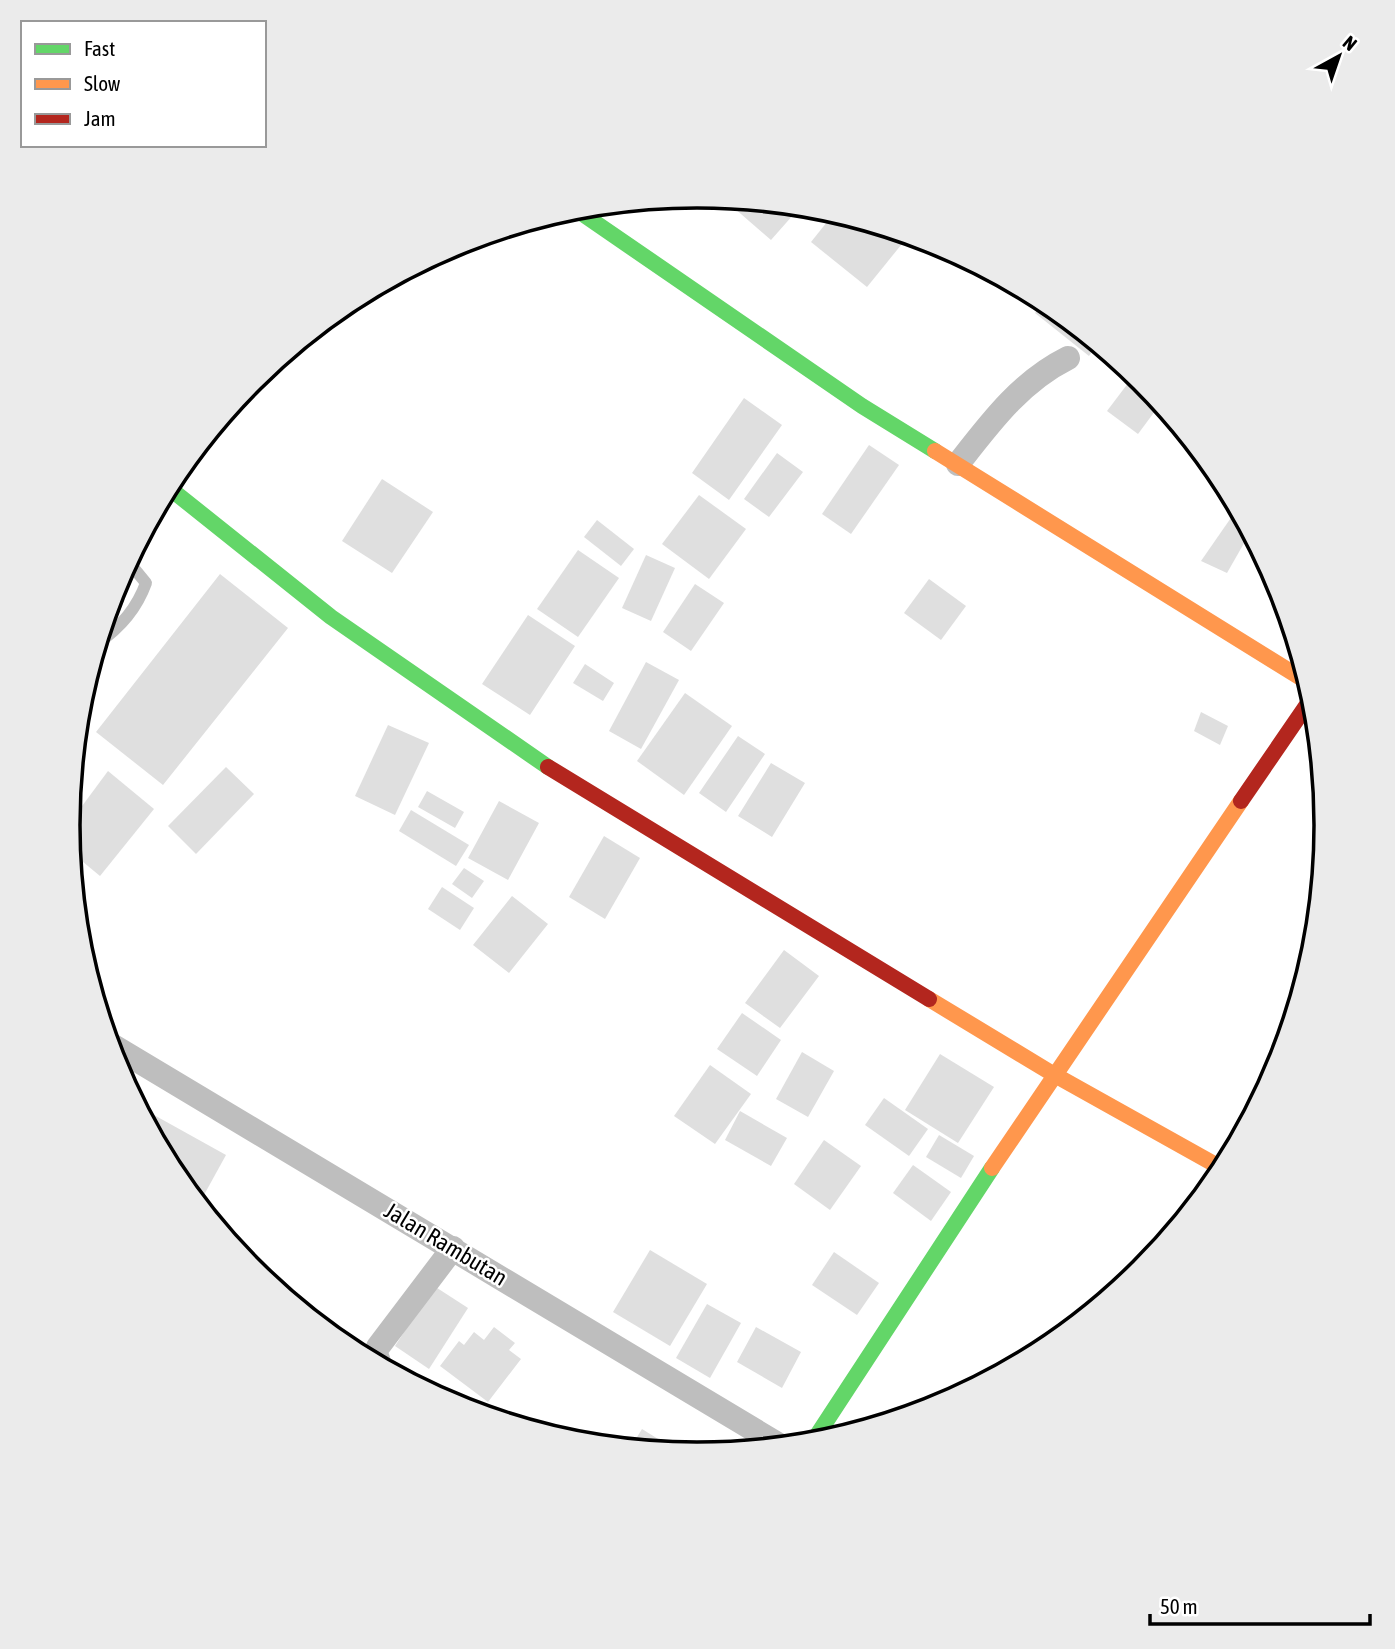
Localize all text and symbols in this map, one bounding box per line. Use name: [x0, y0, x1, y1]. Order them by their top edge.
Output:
legend: [21, 21, 266, 147]
north arrow: [1304, 21, 1374, 91]
text: N: [1339, 31, 1361, 55]
text: Fast: [84, 36, 115, 60]
text: Slow: [84, 71, 121, 95]
text: Jam: [84, 106, 116, 130]
street label: Jalan Rambutan: [380, 1197, 512, 1291]
scale bar: [1150, 1582, 1370, 1626]
text: 50 m: [1160, 1594, 1198, 1618]

